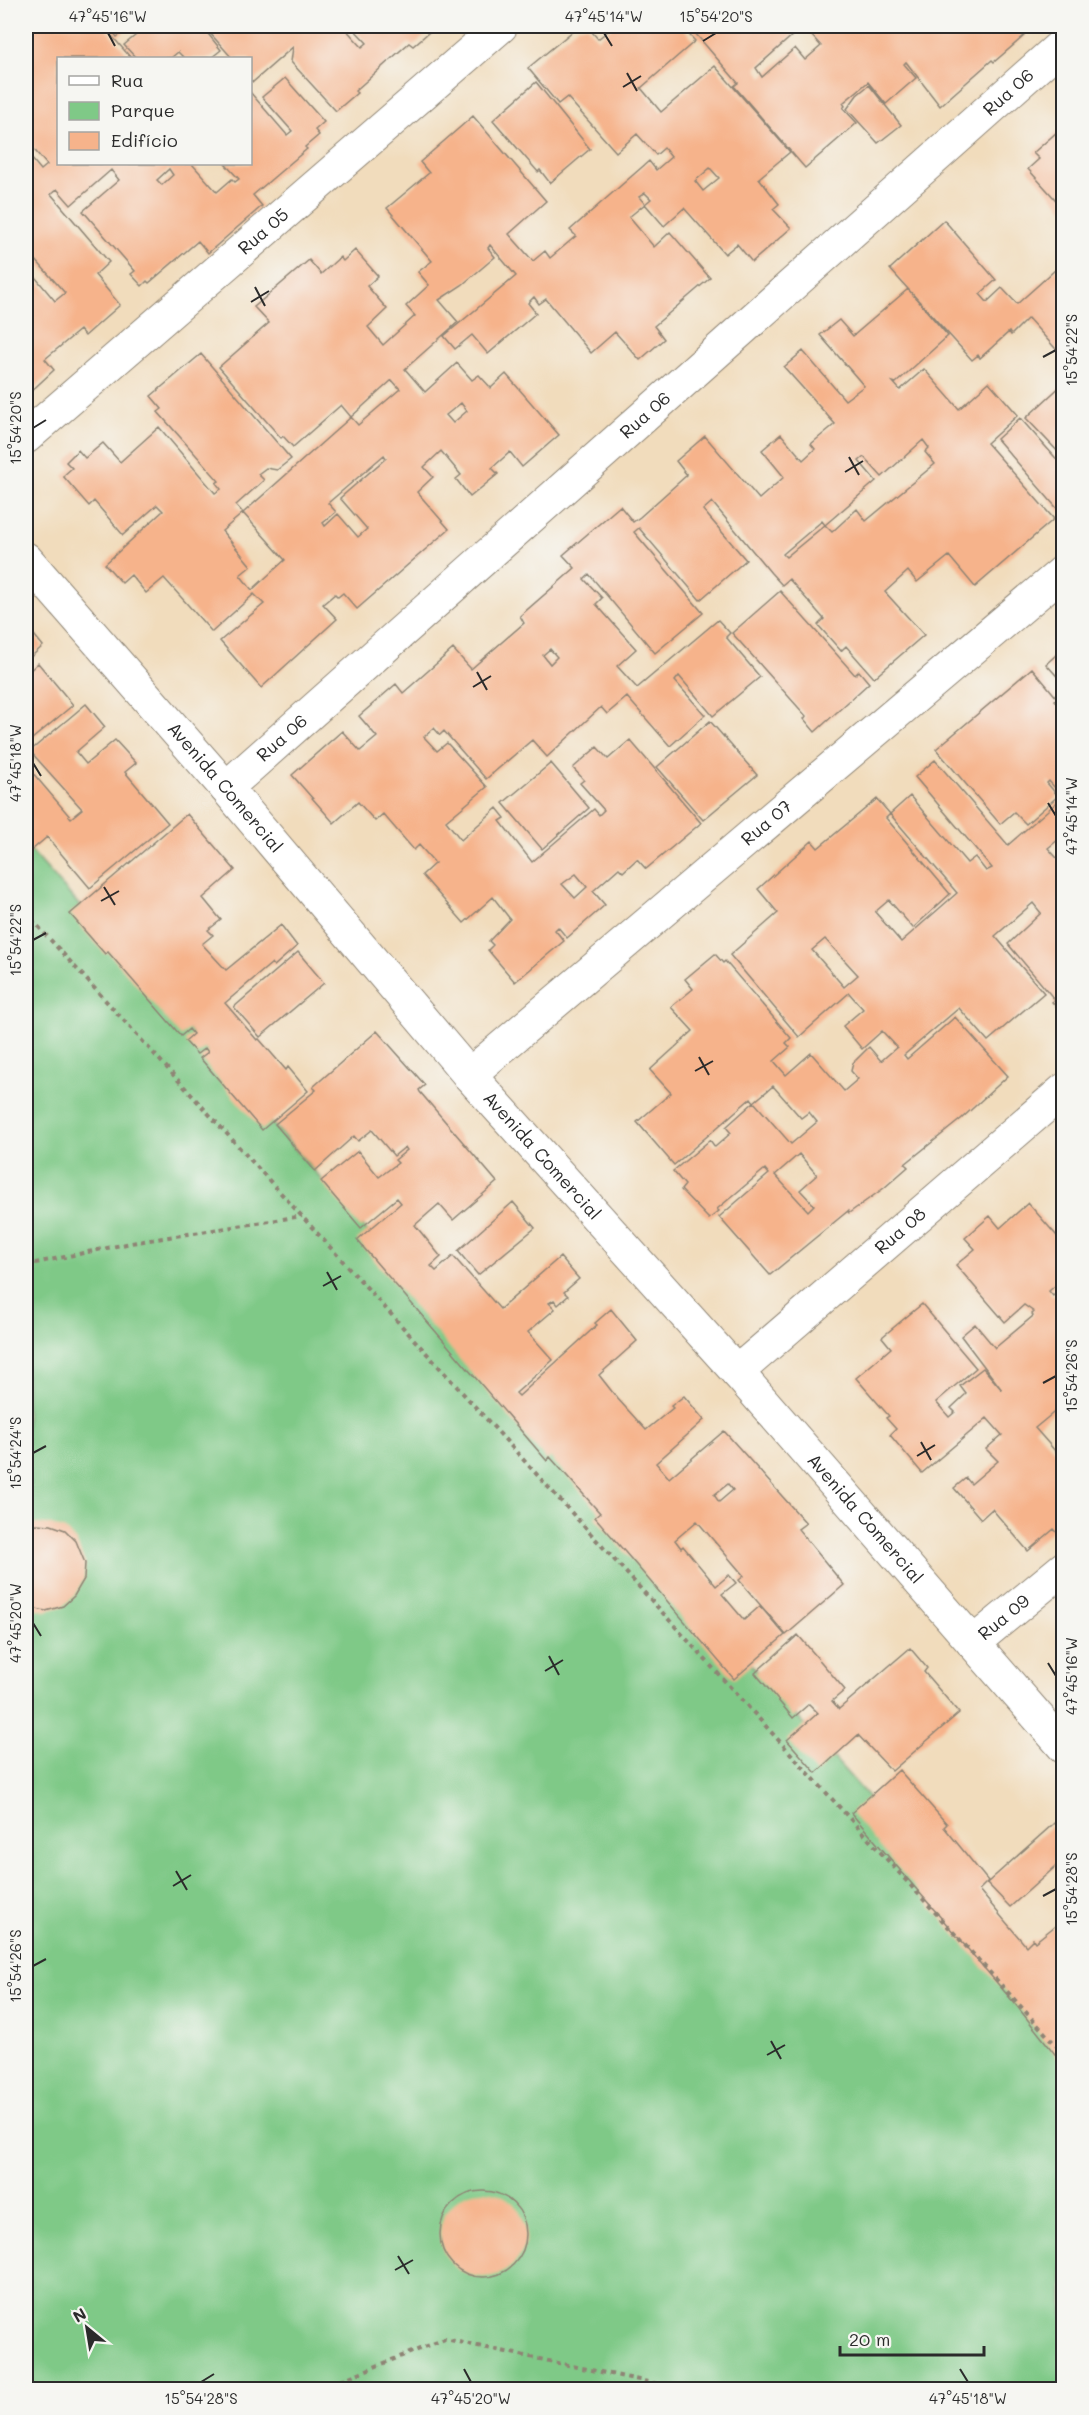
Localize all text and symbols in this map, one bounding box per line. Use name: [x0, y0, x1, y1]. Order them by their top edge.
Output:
text: 47°45'16"W: [69, 6, 147, 26]
text: 47°45'14"W: [565, 6, 643, 26]
text: 15°54'20"S: [679, 6, 753, 26]
legend: [57, 57, 252, 165]
street label: Rua 06: [977, 63, 1038, 121]
text: Rua: [111, 68, 144, 92]
text: Parque: [111, 98, 175, 122]
text: Edifício: [111, 128, 178, 152]
street label: Rua 05: [232, 202, 293, 259]
text: 15°54'22"S: [1061, 314, 1081, 386]
street label: Rua 06: [614, 385, 675, 444]
text: 15°54'20"S: [5, 391, 25, 465]
street label: Rua 06: [251, 708, 312, 766]
street label: Avenida Comercial: [163, 716, 289, 857]
text: 47°45'18"W: [5, 724, 25, 802]
text: 47°45'14"W: [1061, 777, 1081, 855]
street label: Rua 07: [735, 794, 796, 851]
text: 15°54'22"S: [5, 904, 25, 976]
street label: Avenida Comercial: [478, 1086, 607, 1225]
street label: Rua 08: [869, 1201, 931, 1259]
text: 15°54'26"S: [1061, 1339, 1081, 1413]
text: 15°54'24"S: [5, 1417, 25, 1490]
street label: Avenida Comercial: [802, 1448, 929, 1588]
text: 47°45'20"W: [5, 1583, 25, 1663]
street label: Rua 09: [972, 1588, 1034, 1645]
text: 47°45'16"W: [1061, 1637, 1081, 1715]
text: 15°54'28"S: [1061, 1852, 1081, 1926]
text: 15°54'26"S: [5, 1929, 25, 2003]
north arrow: [57, 2298, 117, 2358]
text: N: [69, 2302, 90, 2327]
scale bar: [840, 2319, 984, 2357]
text: 20 m: [849, 2327, 890, 2351]
text: 15°54'28"S: [164, 2388, 238, 2408]
text: 47°45'20"W: [431, 2388, 511, 2408]
text: 47°45'18"W: [929, 2388, 1007, 2408]

